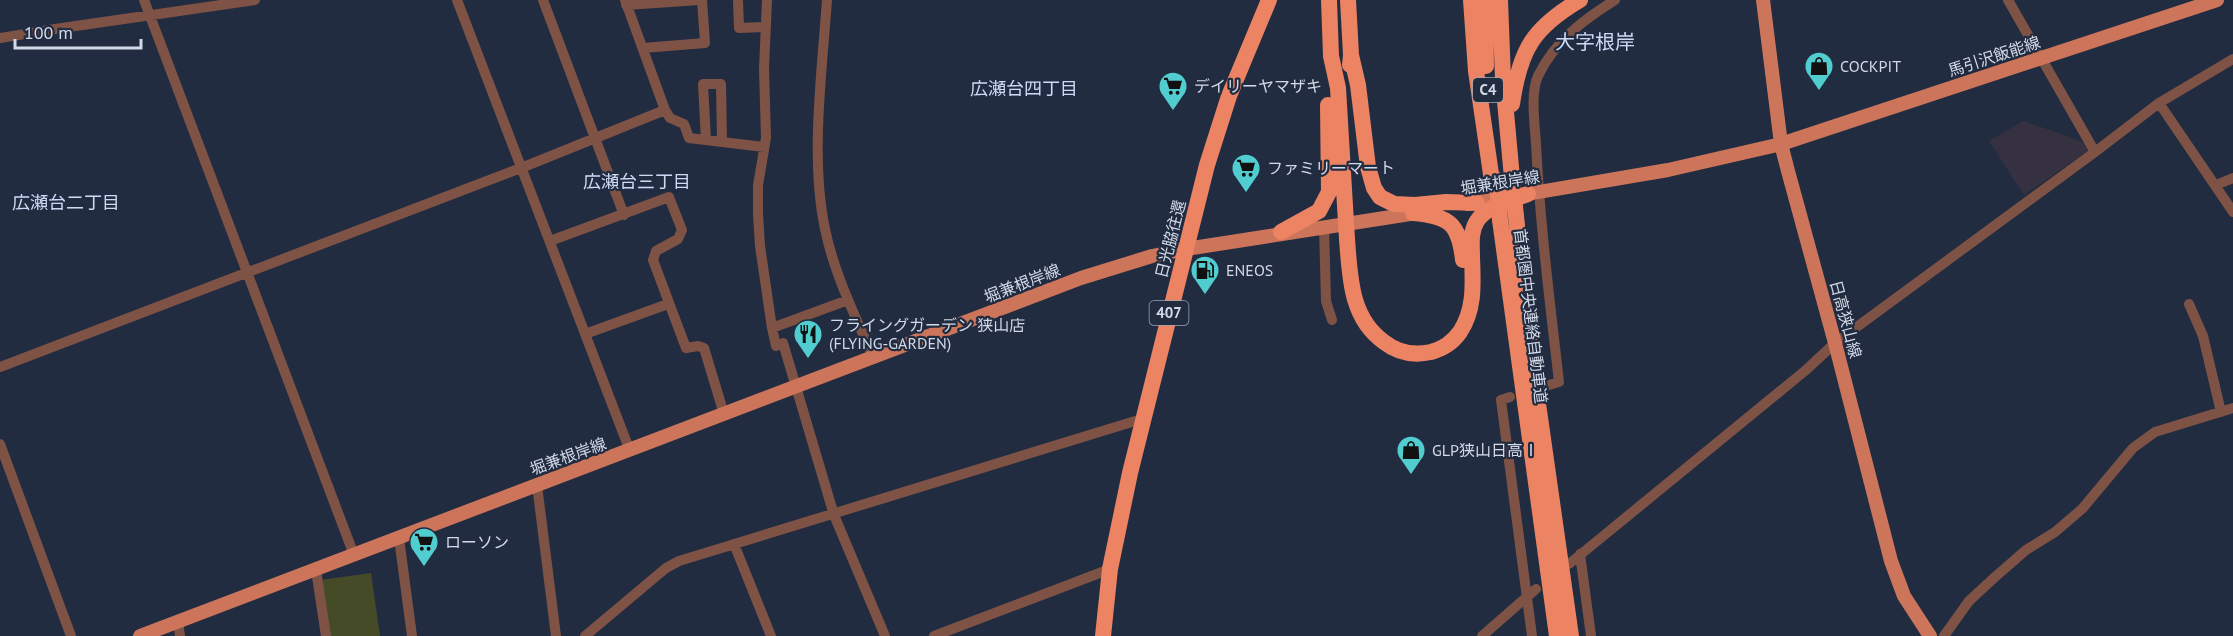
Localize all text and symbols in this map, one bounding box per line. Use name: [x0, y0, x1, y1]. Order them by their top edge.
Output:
scale bar: [15, 12, 141, 50]
text: 100 m: [24, 21, 73, 44]
district label: 大字根岸: [1555, 29, 1635, 55]
street label: 馬引沢飯能線: [1945, 32, 2043, 80]
shop icon: COCKPIT: [1803, 50, 1835, 92]
place label: COCKPIT: [1840, 56, 1901, 76]
supermarket icon: デイリーヤマザキ: [1157, 70, 1189, 112]
place label: デイリーヤマザキ: [1194, 76, 1322, 96]
district label: 広瀬台四丁目: [970, 77, 1078, 100]
road number: C4: [1473, 78, 1503, 102]
supermarket icon: ファミリーマート: [1230, 152, 1262, 194]
place label: ファミリーマート: [1267, 158, 1395, 178]
street label: 堀兼根岸線: [1459, 166, 1541, 198]
district label: 広瀬台三丁目: [583, 170, 691, 193]
district label: 広瀬台二丁目: [12, 191, 120, 214]
street label: 日光脇往還: [1151, 198, 1189, 280]
street label: 首都圏中央連絡自動車道: [1510, 227, 1552, 405]
fuel station icon: ENEOS: [1189, 254, 1221, 296]
street label: 堀兼根岸線: [981, 259, 1063, 307]
place label: ENEOS: [1226, 260, 1273, 280]
street label: 日高狭山線: [1826, 278, 1866, 360]
road number: 407: [1150, 301, 1188, 325]
place label: フライングガーデン 狭山店 (FLYING-GARDEN): [829, 315, 1025, 353]
restaurant icon: フライングガーデン 狭山店 (FLYING-GARDEN): [792, 318, 824, 360]
street label: 堀兼根岸線: [527, 433, 609, 479]
shop icon: GLP狭山日高Ⅰ: [1395, 434, 1427, 476]
place label: GLP狭山日高Ⅰ: [1432, 440, 1539, 460]
supermarket icon: ローソン: [408, 526, 440, 568]
place label: ローソン: [445, 532, 509, 552]

